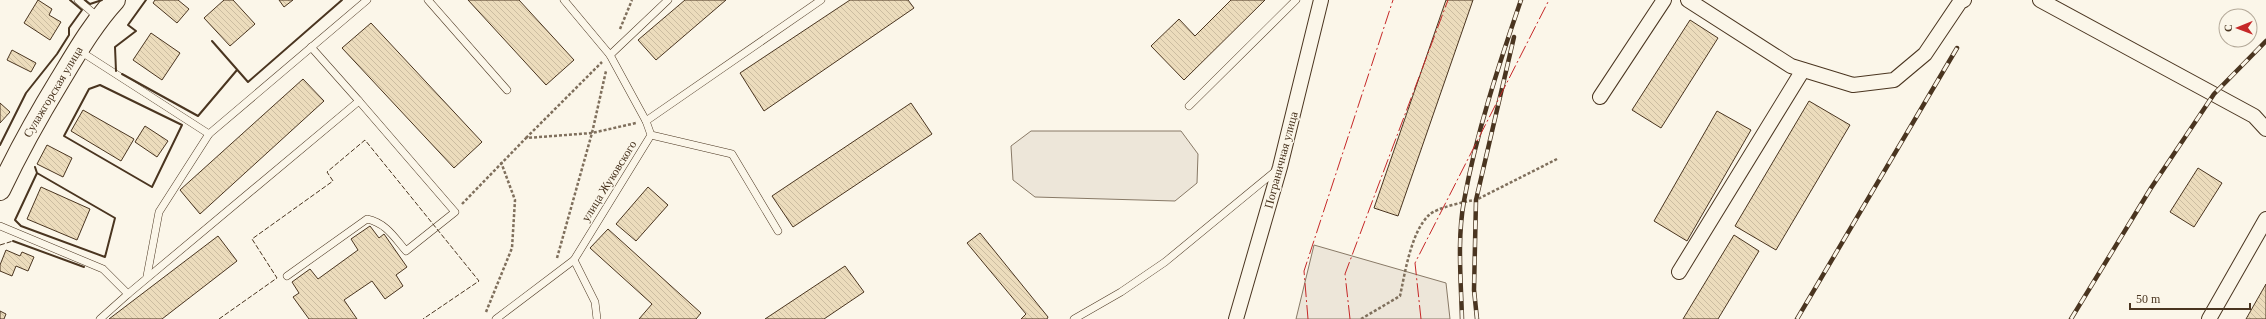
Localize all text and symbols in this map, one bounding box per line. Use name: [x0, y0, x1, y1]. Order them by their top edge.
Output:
north arrow: [2218, 8, 2258, 48]
text: С: [2222, 24, 2234, 32]
street label: Сулажгорская улица: [20, 43, 86, 140]
street label: Пограничная улица: [1261, 109, 1301, 210]
street label: улица Жуковского: [578, 138, 640, 224]
scale bar: [2130, 285, 2250, 311]
text: 50 m: [2136, 292, 2161, 306]

